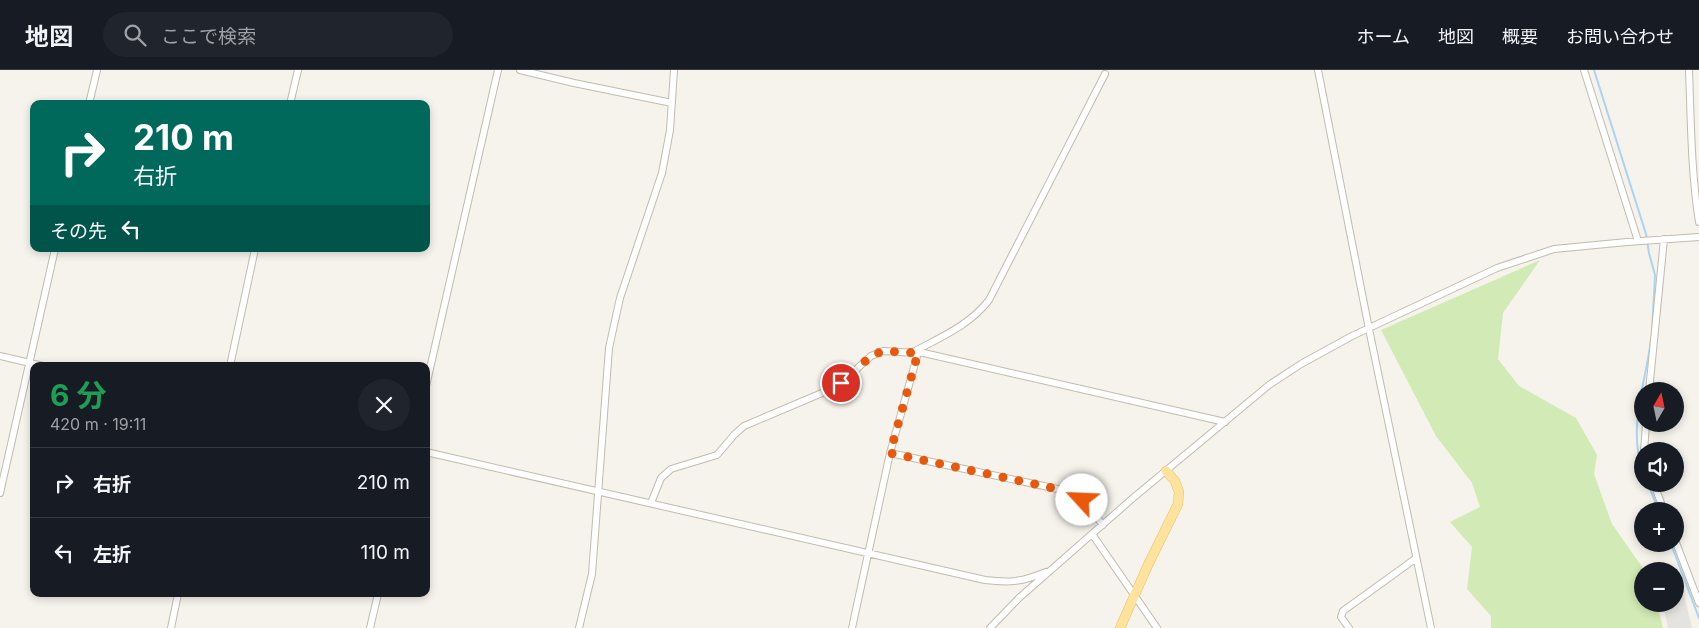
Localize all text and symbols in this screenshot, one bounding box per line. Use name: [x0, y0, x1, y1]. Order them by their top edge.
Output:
search box: [103, 12, 453, 57]
icon: search: [121, 21, 149, 49]
text: 地図: [25, 22, 73, 51]
text: ここで検索: [161, 25, 256, 48]
text: ホーム: [1357, 26, 1410, 47]
text: 地図: [1438, 26, 1474, 47]
text: 概要: [1502, 26, 1538, 47]
text: お問い合わせ: [1566, 26, 1674, 47]
text: 210 m: [133, 116, 234, 158]
icon: right: [50, 120, 115, 185]
text: 右折: [133, 163, 177, 189]
icon: left: [117, 215, 145, 243]
text: その先: [50, 220, 107, 243]
pin: [820, 362, 862, 404]
icon: arrive: [827, 369, 855, 397]
text: 6 分: [50, 377, 107, 413]
button: close: [358, 379, 410, 431]
north arrow: [1634, 382, 1684, 432]
map controls: [1634, 382, 1684, 612]
text: 420 m · 19:11: [50, 414, 146, 434]
button: sound: [1634, 442, 1684, 492]
icon: right: [50, 469, 78, 497]
text: 210 m: [357, 471, 410, 494]
text: 右折: [93, 473, 131, 496]
position arrow: [1055, 473, 1107, 525]
button: +: [1634, 502, 1684, 552]
icon: left: [50, 539, 78, 567]
text: 110 m: [361, 541, 410, 564]
text: 左折: [93, 543, 131, 566]
button: −: [1634, 562, 1684, 612]

